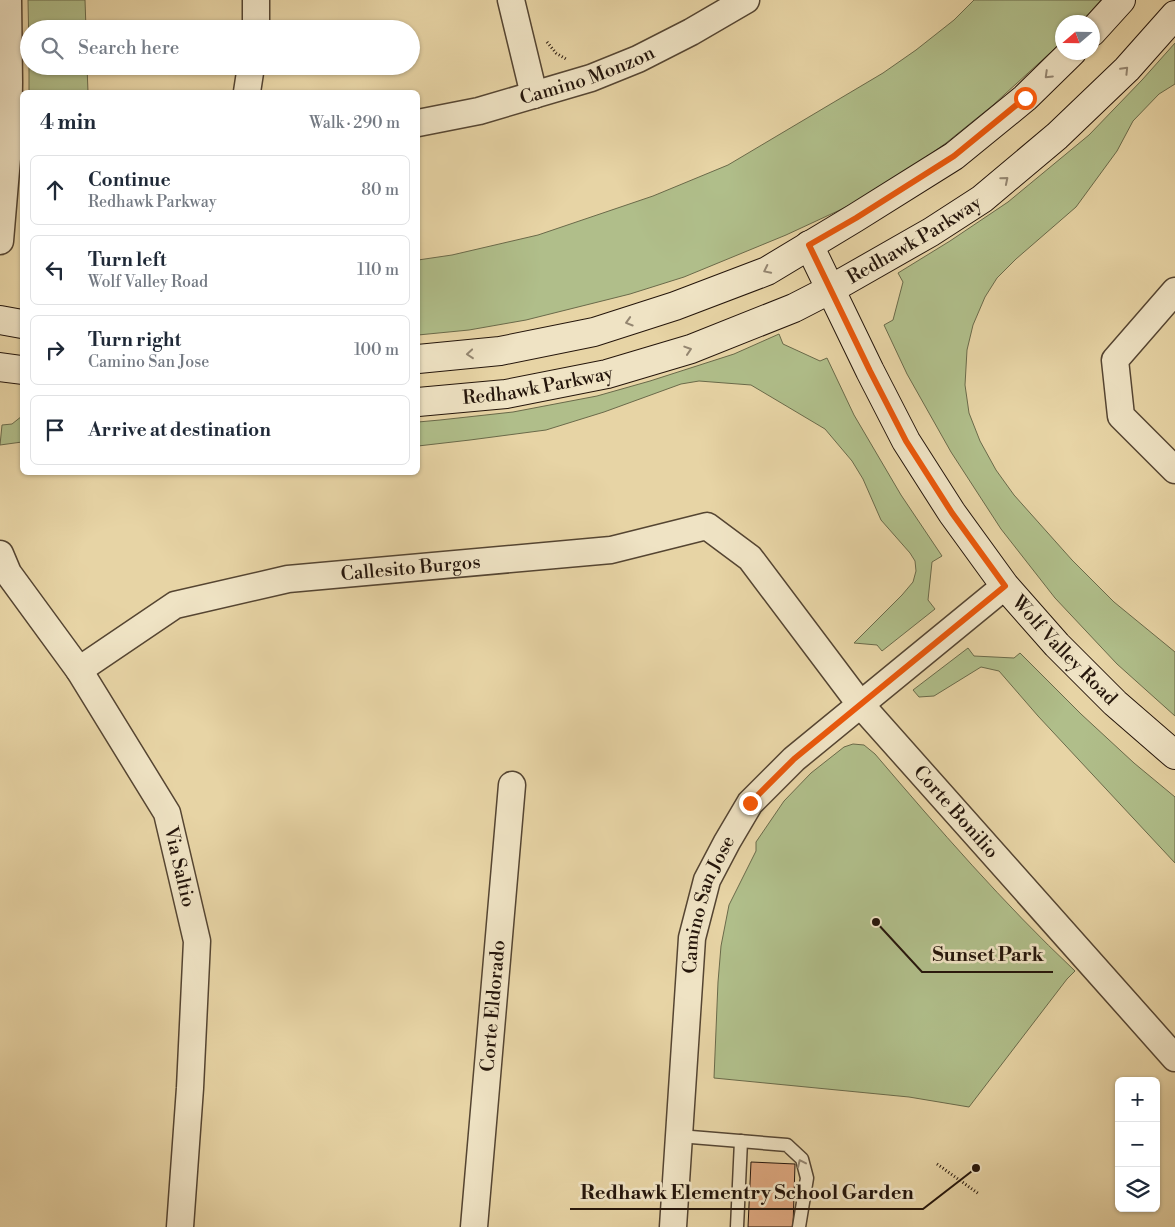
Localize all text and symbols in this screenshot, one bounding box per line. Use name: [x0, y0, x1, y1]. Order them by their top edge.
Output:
north arrow: [1055, 15, 1100, 60]
search box: [20, 20, 420, 75]
icon: search: [38, 34, 66, 62]
text: Search here: [78, 36, 179, 60]
street label: Camino Monzon: [517, 41, 659, 110]
one-way arrow: [1119, 67, 1128, 76]
one-way arrow: [1045, 69, 1054, 78]
route start: [1014, 87, 1037, 110]
text: 4 min: [40, 110, 96, 136]
text: Walk · 290 m: [309, 113, 400, 133]
text: Continue: [88, 168, 171, 192]
icon: ahead: [41, 176, 69, 204]
one-way arrow: [999, 177, 1008, 185]
text: 80 m: [361, 180, 399, 200]
street label: Redhawk Parkway: [843, 190, 987, 289]
text: Redhawk Parkway: [88, 192, 216, 212]
text: Turn left: [88, 248, 167, 272]
icon: left: [41, 256, 69, 284]
text: 110 m: [357, 260, 399, 280]
one-way arrow: [764, 264, 773, 274]
text: Wolf Valley Road: [88, 272, 208, 292]
one-way arrow: [625, 316, 633, 326]
text: Turn right: [88, 328, 181, 352]
icon: right: [41, 336, 69, 364]
text: 100 m: [354, 340, 399, 360]
one-way arrow: [683, 345, 691, 355]
one-way arrow: [465, 348, 473, 359]
text: Camino San Jose: [88, 352, 209, 372]
street label: Redhawk Parkway: [461, 361, 617, 410]
icon: arrive: [41, 416, 69, 444]
text: Arrive at destination: [88, 418, 271, 442]
street label: Callesito Burgos: [340, 550, 481, 586]
street label: Wolf Valley Road: [1006, 590, 1122, 710]
street label: Corte Bonilio: [908, 760, 1004, 864]
route end: [739, 792, 762, 815]
street label: Via Saltio: [158, 823, 201, 910]
street label: Camino San Jose: [678, 831, 740, 974]
callout: Sunset Park: [922, 937, 1053, 972]
street label: Corte Eldorado: [475, 939, 511, 1073]
text: Sunset Park: [932, 943, 1044, 968]
map controls: [1115, 1077, 1160, 1212]
button: +: [1115, 1077, 1160, 1122]
button: −: [1115, 1122, 1160, 1167]
one-way arrow: [798, 1159, 808, 1168]
button: layers: [1115, 1167, 1160, 1212]
callout: Redhawk Elementry School Garden: [570, 1174, 923, 1209]
text: Redhawk Elementry School Garden: [580, 1181, 914, 1206]

